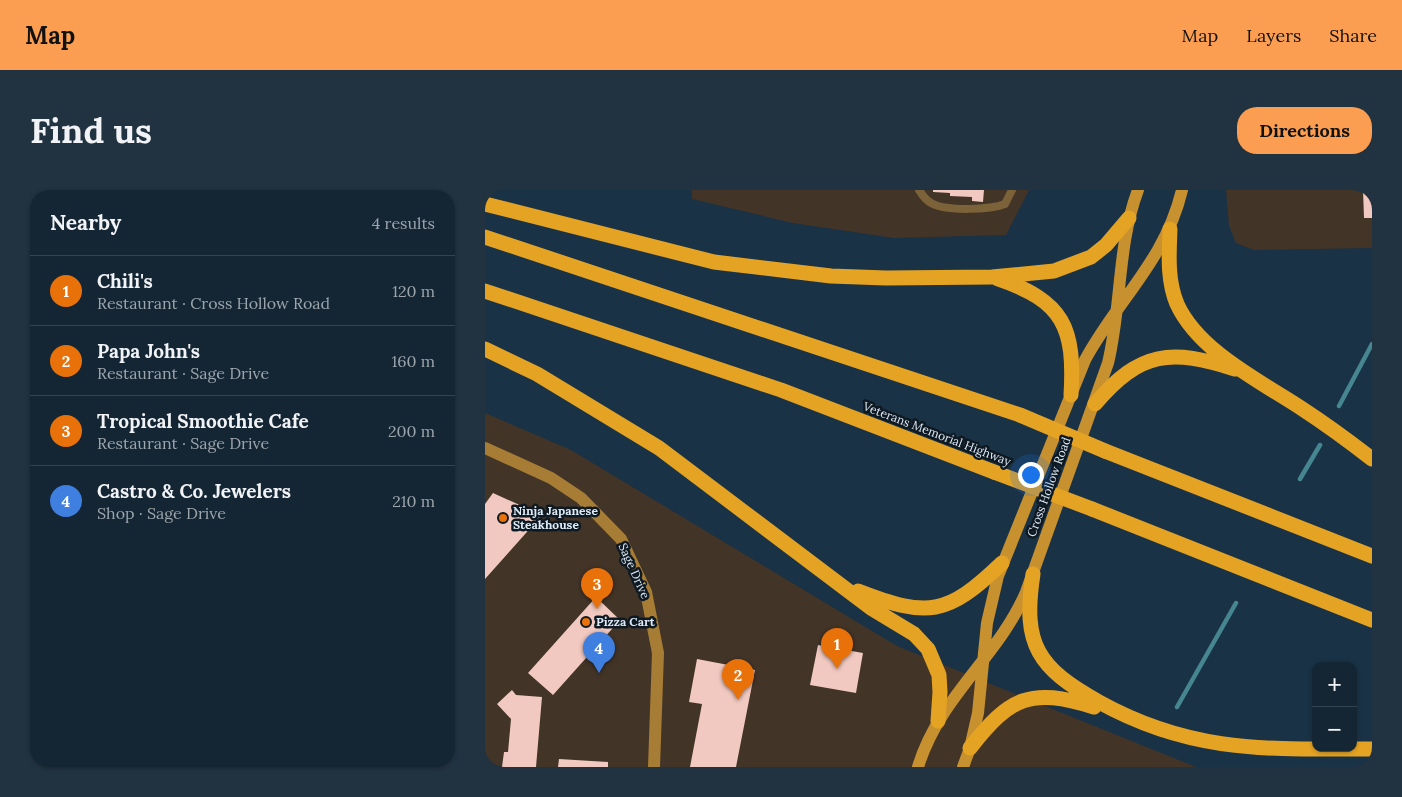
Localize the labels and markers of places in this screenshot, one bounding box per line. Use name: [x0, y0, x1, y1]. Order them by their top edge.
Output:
place label: Ninja Japanese Steakhouse: [513, 503, 598, 532]
marker: Ninja Japanese Steakhouse: [497, 512, 509, 524]
pin: 3: [581, 568, 613, 609]
place label: Pizza Cart: [596, 614, 656, 629]
marker: Pizza Cart: [580, 616, 592, 628]
pin: 1: [821, 628, 853, 669]
pin: 4: [583, 632, 615, 673]
pin: 2: [722, 659, 754, 700]

